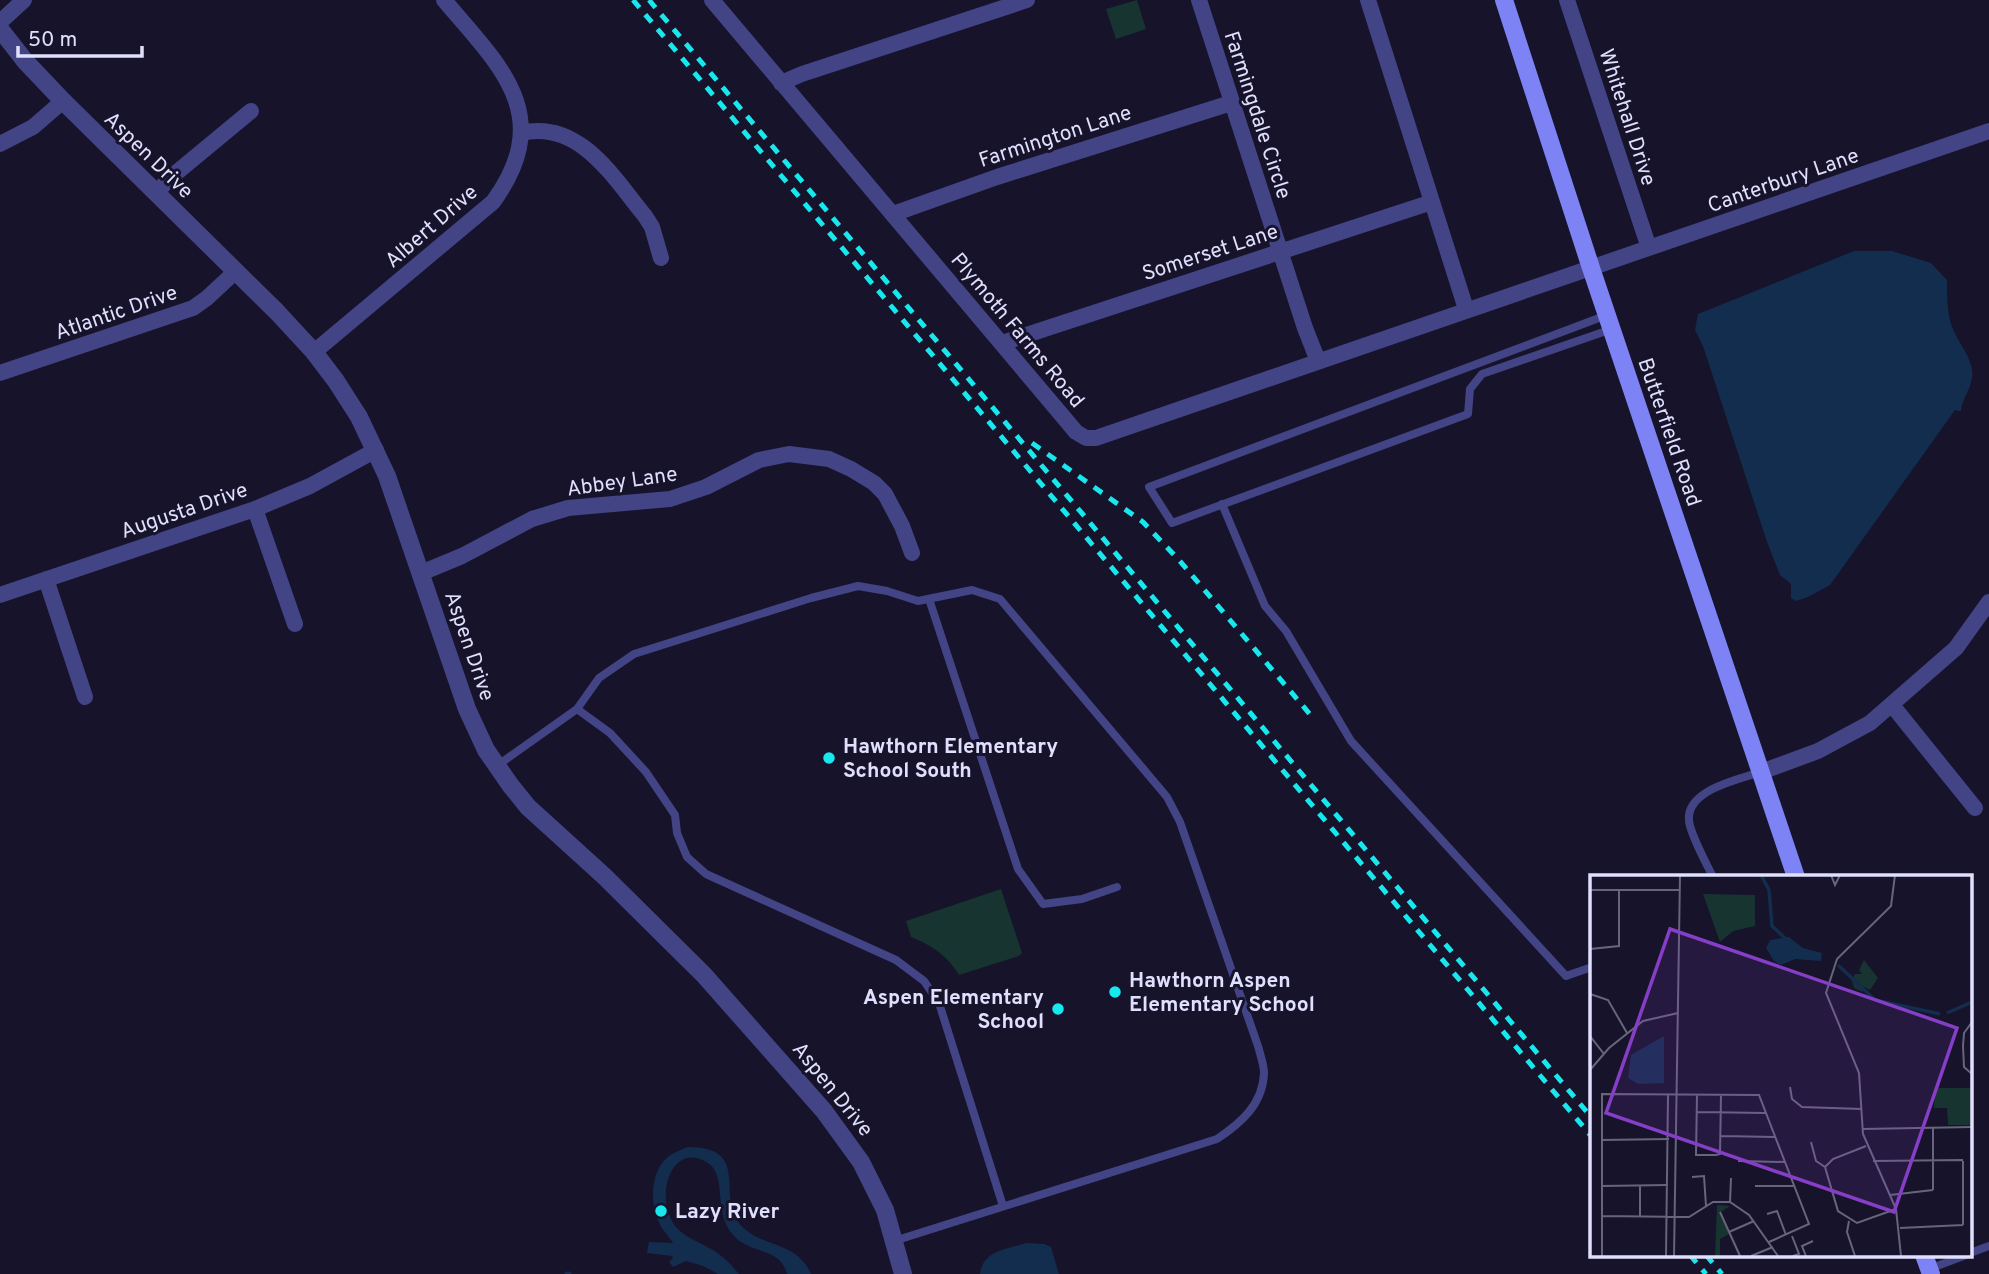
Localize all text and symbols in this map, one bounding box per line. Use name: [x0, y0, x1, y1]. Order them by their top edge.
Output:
scale bar: [18, 14, 142, 58]
text: 50 m: [28, 27, 77, 54]
street label: Farmingdale Circle: [1217, 28, 1296, 203]
street label: Whitehall Drive: [1592, 46, 1661, 189]
street label: Farmington Lane: [976, 100, 1135, 175]
street label: Aspen Drive: [97, 107, 198, 205]
street label: Canterbury Lane: [1704, 143, 1863, 220]
street label: Albert Drive: [380, 179, 484, 275]
street label: Somerset Lane: [1139, 219, 1282, 288]
street label: Plymoth Farms Road: [944, 248, 1090, 414]
street label: Atlantic Drive: [52, 280, 181, 347]
street label: Butterfield Road: [1631, 355, 1707, 510]
street label: Abbey Lane: [565, 461, 679, 504]
street label: Augusta Drive: [117, 477, 252, 546]
street label: Aspen Drive: [437, 588, 500, 705]
place label: Hawthorn Elementary School South: [843, 734, 1058, 785]
marker: Hawthorn Elementary School South: [821, 750, 837, 766]
inset map: [1590, 875, 1972, 1256]
place label: Hawthorn Aspen Elementary School: [1129, 968, 1315, 1019]
marker: Hawthorn Aspen Elementary School: [1107, 984, 1123, 1000]
place label: Aspen Elementary School: [863, 985, 1044, 1036]
marker: Aspen Elementary School: [1050, 1001, 1066, 1017]
street label: Aspen Drive: [785, 1037, 878, 1143]
place label: Lazy River: [675, 1199, 780, 1226]
marker: Lazy River: [653, 1203, 669, 1219]

